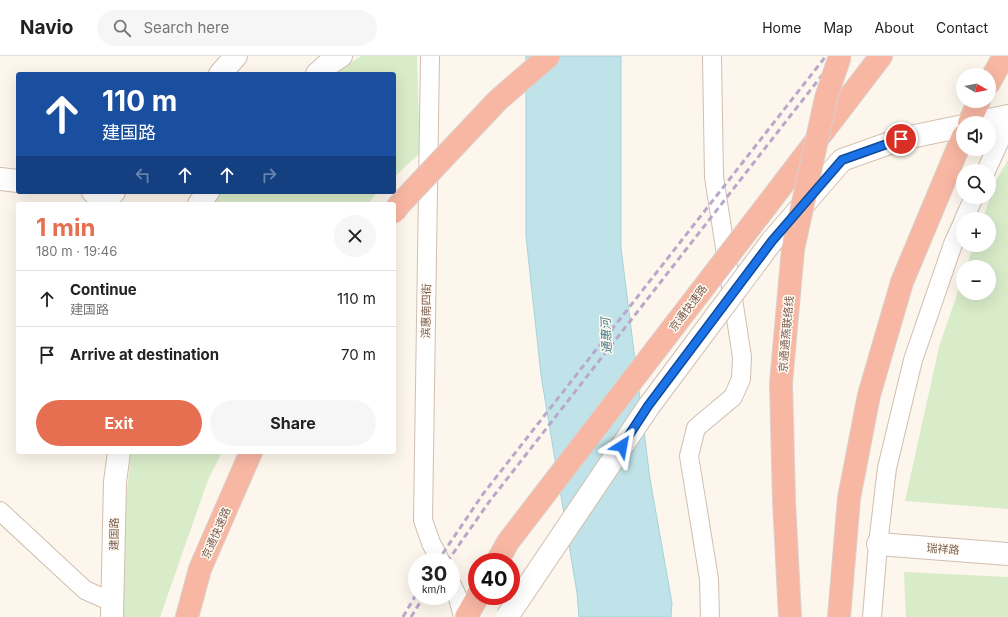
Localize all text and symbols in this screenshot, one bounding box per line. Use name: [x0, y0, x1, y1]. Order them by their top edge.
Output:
search box: [97, 10, 377, 46]
text: Navio: [20, 16, 73, 39]
icon: search: [111, 17, 133, 39]
text: Search here: [143, 18, 229, 37]
text: Home: [762, 19, 801, 36]
text: Map: [823, 19, 853, 36]
text: About: [875, 19, 914, 36]
text: Contact: [936, 19, 988, 36]
north arrow: [956, 68, 996, 108]
map controls: [956, 68, 996, 300]
text: 110 m: [102, 84, 177, 118]
icon: ahead: [36, 88, 88, 140]
button: sound: [956, 116, 996, 156]
text: 建国路: [102, 122, 156, 143]
pin: [884, 122, 918, 156]
icon: arrive: [890, 128, 912, 150]
icon: left: [132, 164, 154, 186]
icon: ahead: [174, 164, 196, 186]
icon: ahead: [216, 164, 238, 186]
icon: right: [258, 164, 280, 186]
button: search: [956, 164, 996, 204]
button: +: [956, 212, 996, 252]
text: 1 min: [36, 213, 95, 242]
button: close: [334, 215, 376, 257]
text: 180 m · 19:46: [36, 243, 117, 259]
button: −: [956, 260, 996, 300]
text: Continue: [70, 280, 137, 299]
street label: 京通快速路: [666, 282, 710, 334]
street label: 滨惠南四街: [419, 283, 433, 339]
icon: ahead: [36, 288, 58, 310]
text: 110 m: [337, 289, 376, 308]
street label: 京通通燕联络线: [776, 295, 796, 373]
text: 建国路: [70, 301, 109, 317]
water label: 通惠河: [598, 316, 614, 354]
icon: arrive: [36, 344, 58, 366]
text: Arrive at destination: [70, 345, 219, 364]
text: 70 m: [341, 345, 376, 364]
button: Exit: [36, 400, 202, 446]
button: Share: [210, 400, 376, 446]
position arrow: [601, 425, 643, 467]
street label: 京通快速路: [198, 505, 234, 561]
street label: 建国路: [107, 517, 121, 551]
street label: 瑞祥路: [926, 541, 960, 557]
speed limit sign: 40: [468, 553, 520, 605]
text: 30: [421, 562, 447, 586]
text: km/h: [422, 583, 446, 595]

